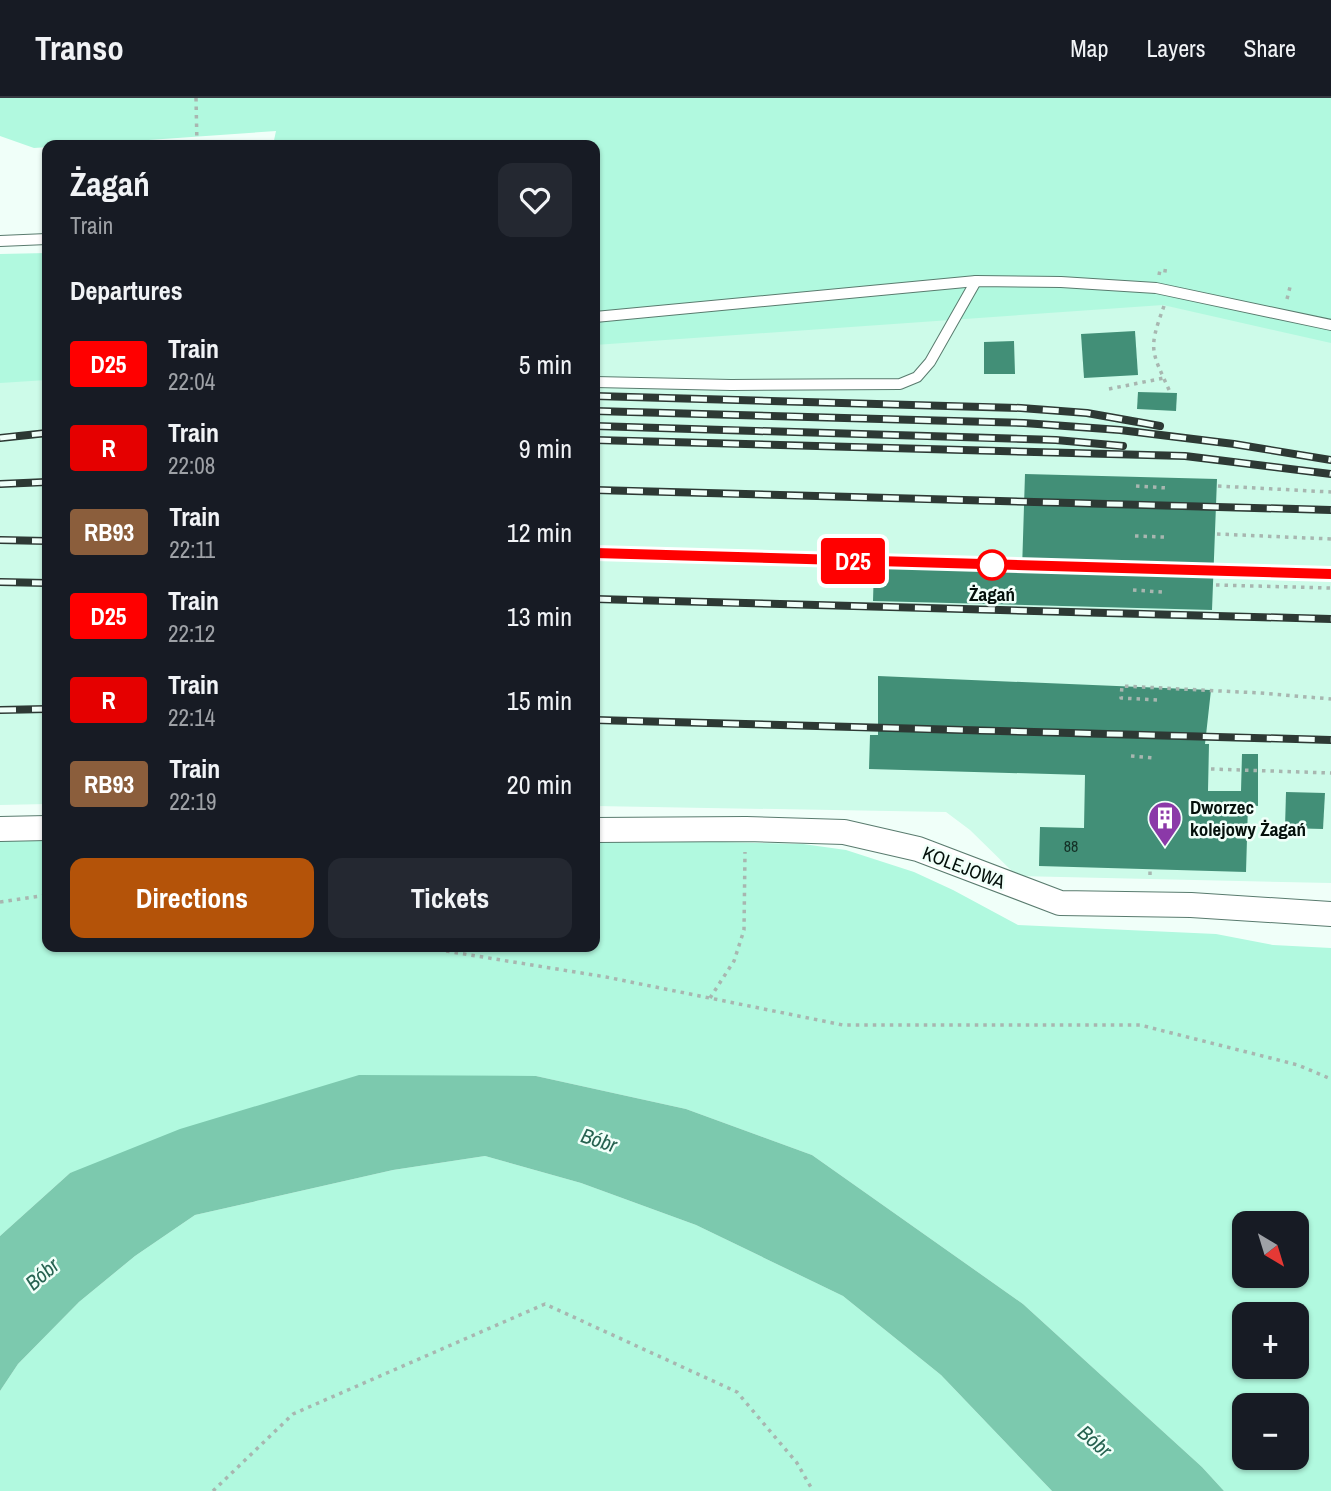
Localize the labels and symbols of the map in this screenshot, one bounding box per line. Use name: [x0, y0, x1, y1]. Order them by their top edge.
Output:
line badge: D25: [813, 538, 893, 584]
marker: Żagań: [977, 550, 1007, 580]
place label: Żagań: [969, 581, 1015, 607]
place label: Dworzec kolejowy Żagań: [1190, 794, 1306, 842]
building icon: Dworzec kolejowy Żagań: [1146, 799, 1184, 848]
house number: 88: [1064, 835, 1078, 857]
street label: KOLEJOWA: [919, 839, 1009, 895]
water label: Bóbr: [577, 1121, 622, 1160]
north arrow: [1232, 1211, 1309, 1288]
water label: Bóbr: [19, 1250, 66, 1297]
water label: Bóbr: [1072, 1418, 1119, 1465]

